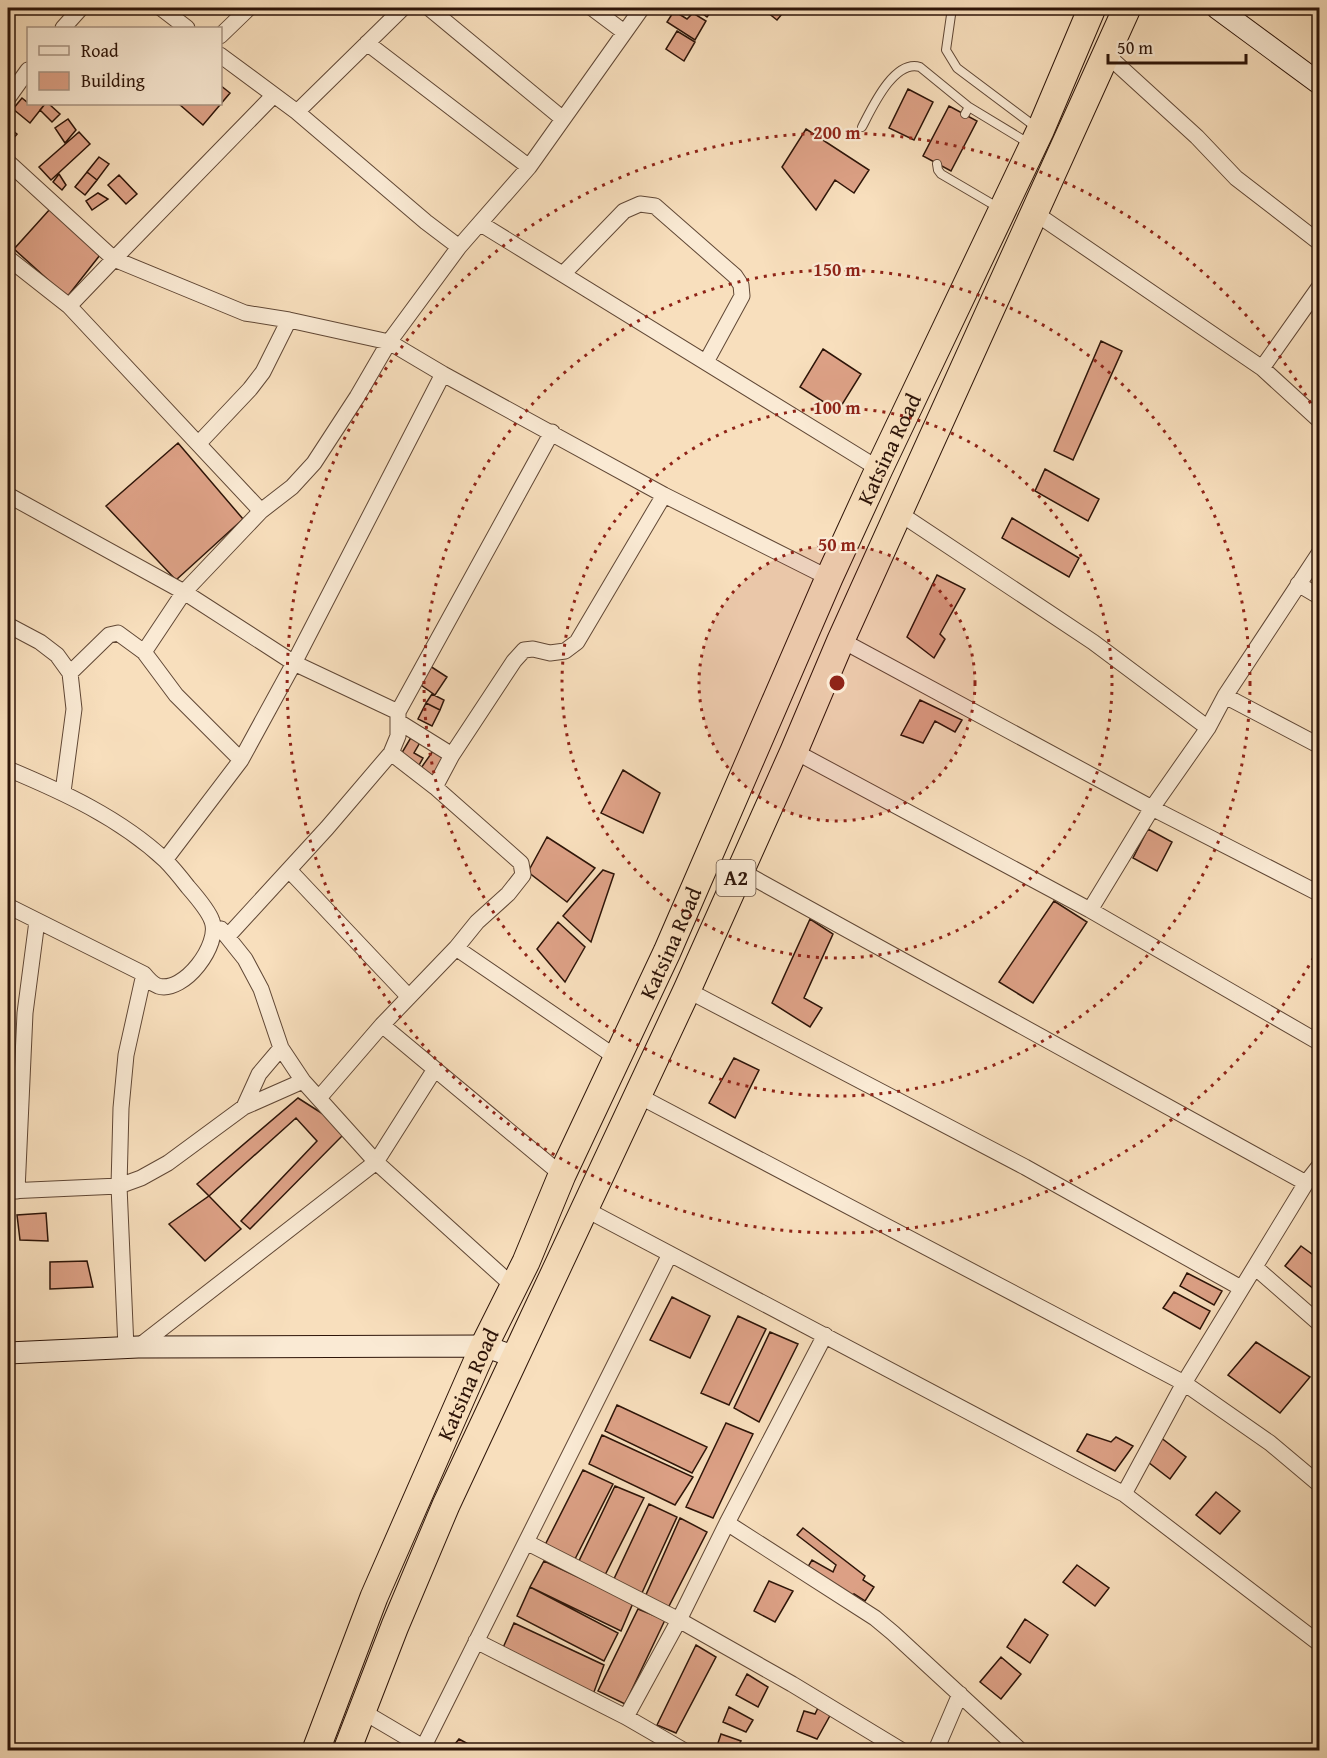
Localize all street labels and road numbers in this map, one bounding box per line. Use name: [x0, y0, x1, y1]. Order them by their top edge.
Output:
street label: Katsina Road: [849, 388, 929, 510]
road number: A2: [716, 860, 756, 896]
street label: Katsina Road: [631, 881, 709, 1004]
street label: Katsina Road: [429, 1322, 507, 1445]

